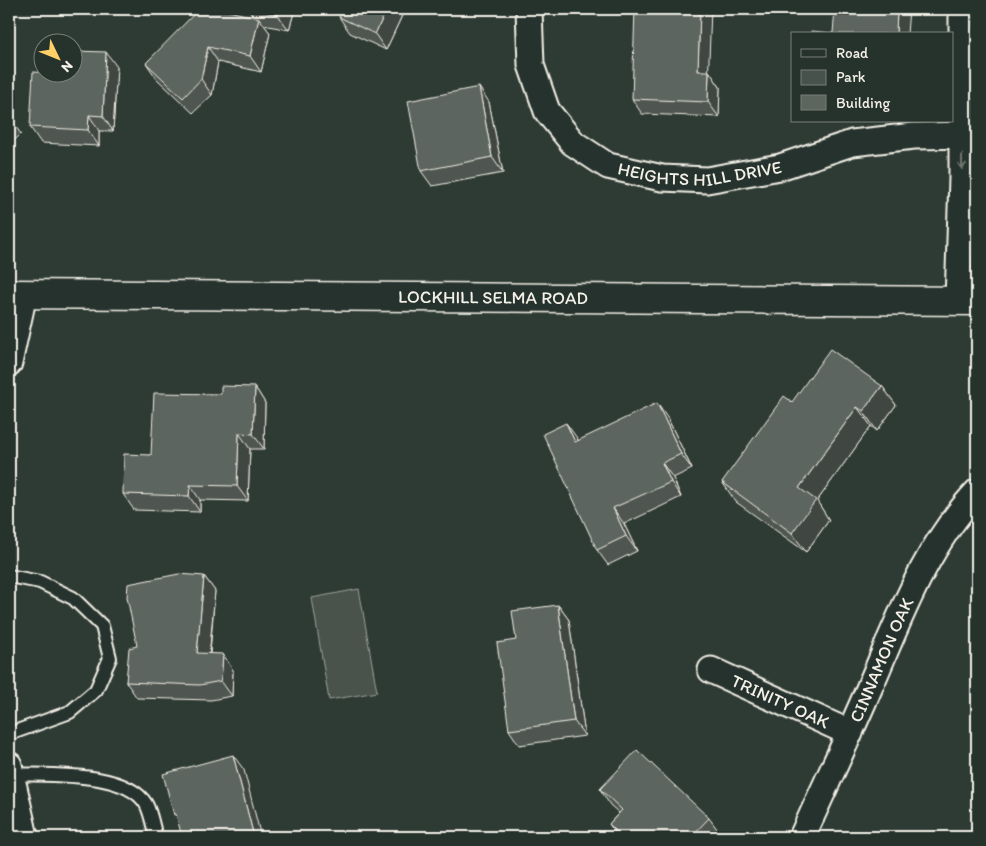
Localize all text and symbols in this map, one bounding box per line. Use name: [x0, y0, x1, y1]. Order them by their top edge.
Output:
north arrow: [32, 32, 82, 82]
legend: [791, 32, 954, 122]
text: Road: [836, 44, 869, 62]
text: N: [58, 57, 77, 76]
text: Park: [836, 68, 866, 86]
text: Building: [836, 94, 890, 112]
one-way arrow: [957, 154, 967, 170]
street label: HEIGHTS HILL DRIVE: [616, 156, 783, 191]
street label: LOCKHILL SELMA ROAD: [398, 286, 588, 309]
street label: CINNAMON OAK: [845, 594, 918, 726]
street label: TRINITY OAK: [728, 670, 833, 733]

